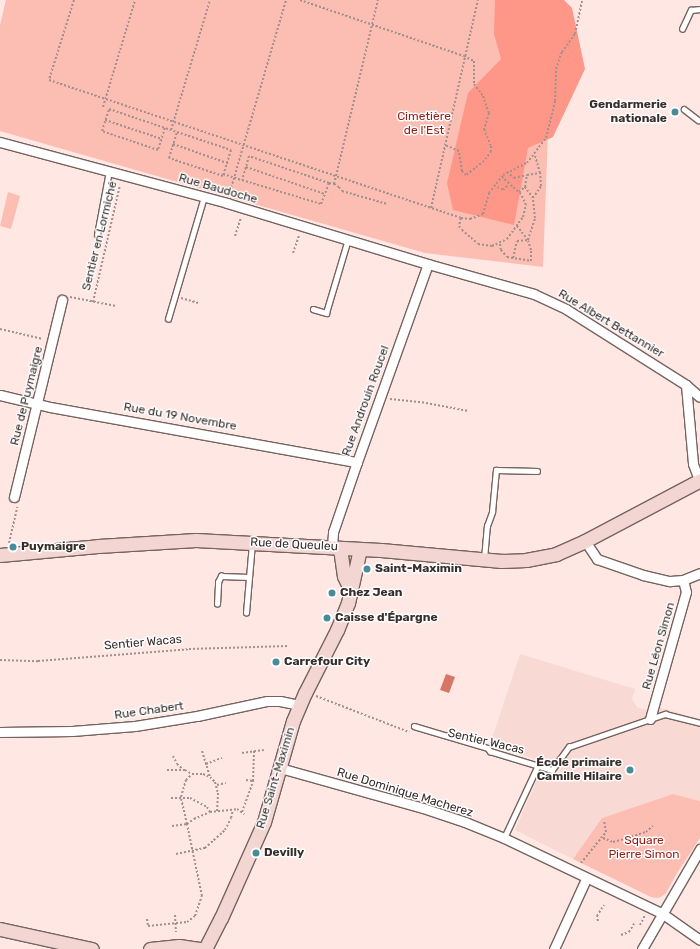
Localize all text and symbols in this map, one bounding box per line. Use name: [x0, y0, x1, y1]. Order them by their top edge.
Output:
place label: Gendarmerie nationale: [589, 98, 667, 126]
marker: Gendarmerie nationale: [670, 107, 680, 117]
park label: Cimetière de l'Est: [397, 110, 451, 138]
street label: Rue Baudoche: [177, 171, 259, 207]
street label: Sentier en Lormiché: [79, 180, 121, 292]
street label: Rue Albert Bettannier: [555, 287, 667, 361]
street label: Rue Androuin Roucel: [339, 344, 393, 458]
street label: Rue de Puymaigre: [8, 345, 46, 447]
street label: Rue du 19 Novembre: [122, 400, 238, 434]
street label: Rue de Queuleu: [250, 536, 338, 554]
place label: Puymaigre: [21, 540, 86, 554]
marker: Puymaigre: [8, 542, 18, 552]
place label: Saint-Maximin: [375, 562, 462, 576]
marker: Saint-Maximin: [362, 564, 372, 574]
place label: Chez Jean: [340, 586, 402, 600]
marker: Chez Jean: [327, 588, 337, 598]
street label: Rue Léon Simon: [640, 601, 678, 691]
place label: Caisse d'Épargne: [335, 611, 438, 625]
marker: Caisse d'Épargne: [322, 613, 332, 623]
street label: Sentier Wacas: [103, 632, 183, 654]
place label: Carrefour City: [284, 655, 370, 669]
marker: Carrefour City: [271, 657, 281, 667]
street label: Rue Chabert: [113, 699, 185, 723]
street label: Rue Saint-Maximin: [254, 725, 298, 831]
street label: Sentier Wacas: [446, 726, 526, 758]
place label: École primaire Camille Hilaire: [536, 756, 622, 784]
street label: Rue Dominique Macherez: [335, 765, 475, 821]
marker: École primaire Camille Hilaire: [625, 765, 635, 775]
park label: Square Pierre Simon: [608, 834, 680, 862]
place label: Devilly: [264, 846, 304, 860]
marker: Devilly: [251, 848, 261, 858]

